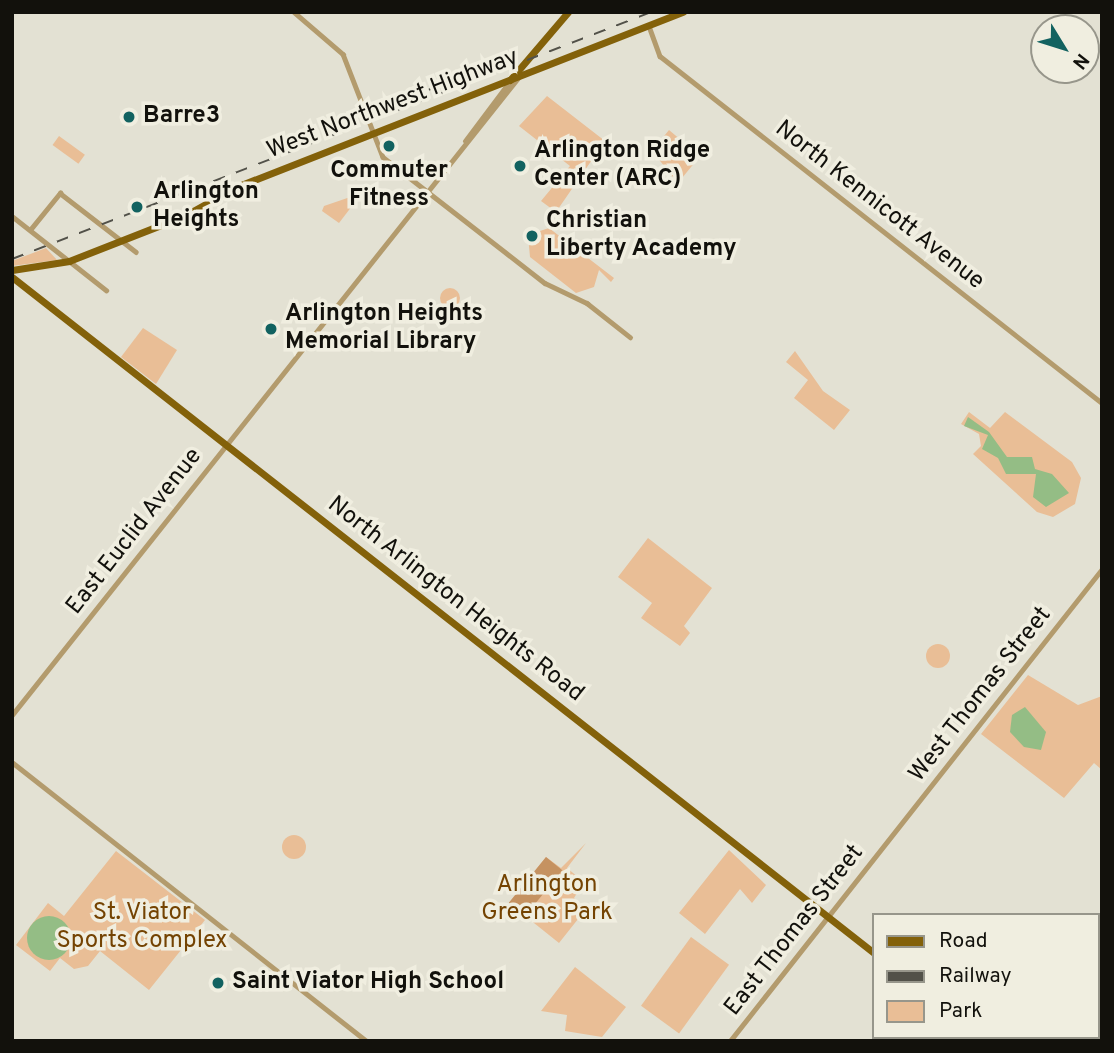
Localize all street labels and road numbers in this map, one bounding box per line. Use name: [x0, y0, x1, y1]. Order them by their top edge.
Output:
street label: West Northwest Highway: [263, 44, 523, 166]
street label: North Kennicott Avenue: [768, 115, 990, 297]
street label: East Euclid Avenue: [61, 443, 209, 621]
street label: North Arlington Heights Road: [321, 491, 589, 709]
street label: West Thomas Street: [903, 601, 1059, 789]
street label: East Thomas Street: [719, 839, 871, 1023]

